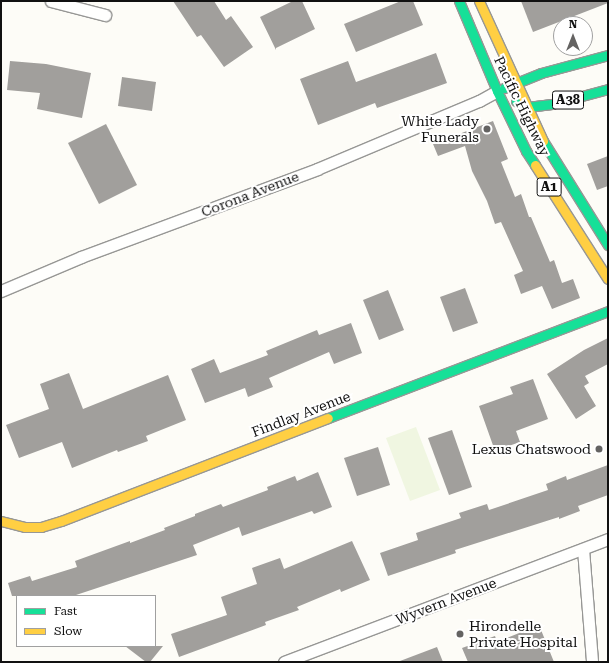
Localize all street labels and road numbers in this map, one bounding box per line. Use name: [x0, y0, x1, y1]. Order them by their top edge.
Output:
street label: Pacific Highway: [491, 53, 553, 159]
road number: A38: [552, 89, 584, 111]
street label: Corona Avenue: [199, 168, 301, 220]
road number: A1: [536, 176, 562, 198]
street label: Findlay Avenue: [249, 387, 353, 441]
street label: Wyvern Avenue: [393, 574, 499, 628]

